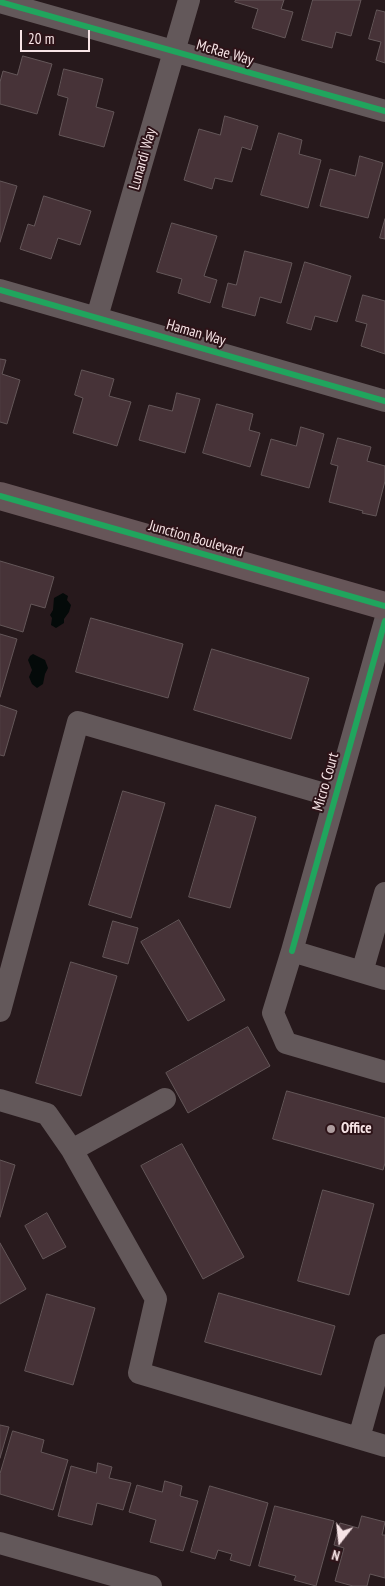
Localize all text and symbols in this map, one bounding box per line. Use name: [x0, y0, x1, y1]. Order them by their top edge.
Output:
scale bar: [22, 20, 92, 52]
text: 20 m: [28, 29, 54, 48]
street label: McRae Way: [194, 36, 256, 70]
street label: Lunardi Way: [126, 126, 160, 192]
street label: Haman Way: [164, 316, 228, 350]
street label: Junction Boulevard: [147, 517, 245, 561]
street label: Micro Court: [309, 751, 343, 813]
place label: Office: [341, 1120, 372, 1138]
marker: Office: [325, 1123, 337, 1135]
north arrow: [315, 1516, 365, 1566]
text: N: [330, 1546, 342, 1565]

